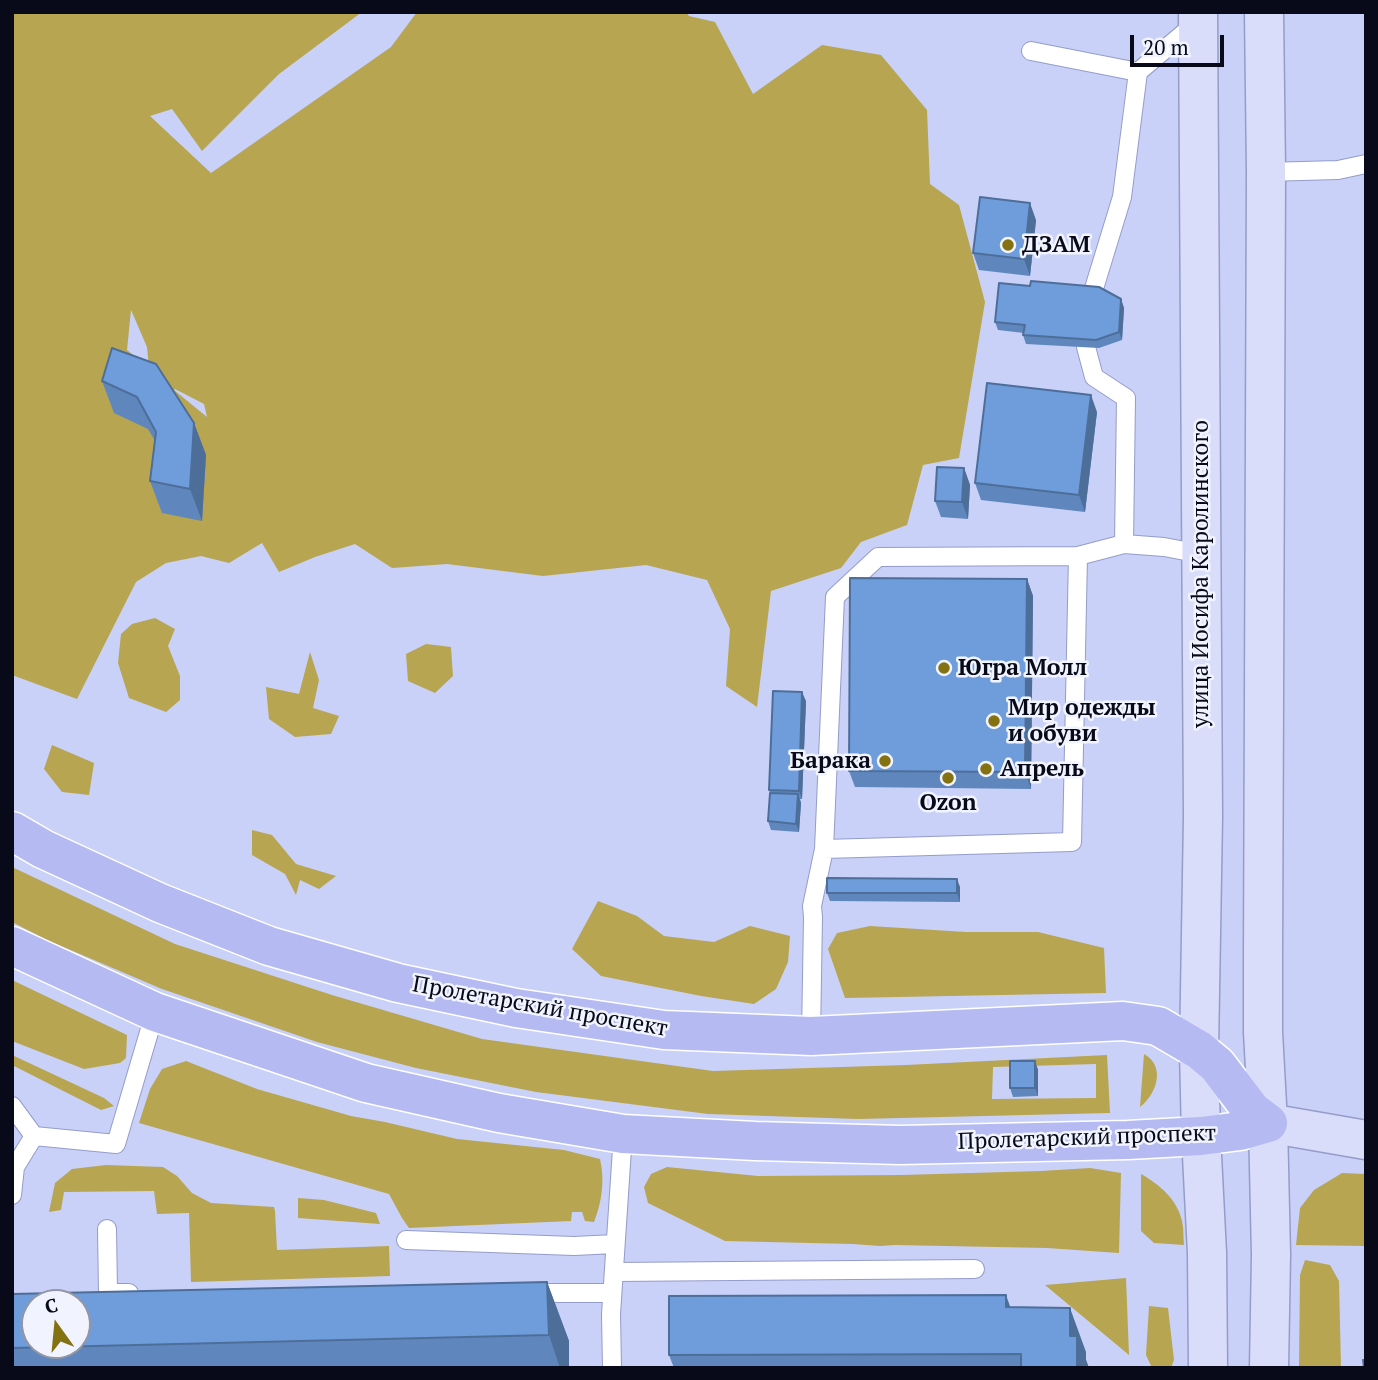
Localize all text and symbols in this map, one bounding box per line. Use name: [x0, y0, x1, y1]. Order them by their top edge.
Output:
scale bar: [1133, 21, 1228, 65]
text: 20 m: [1143, 33, 1189, 61]
place label: ДЗАМ: [1022, 231, 1090, 259]
marker: ДЗАМ: [1000, 237, 1016, 253]
street label: улица Иосифа Каролинского: [1187, 420, 1215, 728]
place label: Югра Молл: [958, 654, 1087, 682]
marker: Югра Молл: [936, 660, 952, 676]
place label: Мир одежды и обуви: [1008, 694, 1156, 748]
marker: Мир одежды и обуви: [986, 713, 1002, 729]
place label: Барака: [790, 747, 871, 775]
marker: Барака: [877, 753, 893, 769]
place label: Апрель: [1000, 755, 1084, 783]
marker: Апрель: [978, 761, 994, 777]
marker: Ozon: [940, 770, 956, 786]
place label: Ozon: [920, 789, 976, 817]
street label: Пролетарский проспект: [410, 971, 670, 1043]
street label: Пролетарский проспект: [957, 1120, 1217, 1156]
north arrow: [21, 1289, 91, 1359]
text: С: [42, 1291, 60, 1319]

